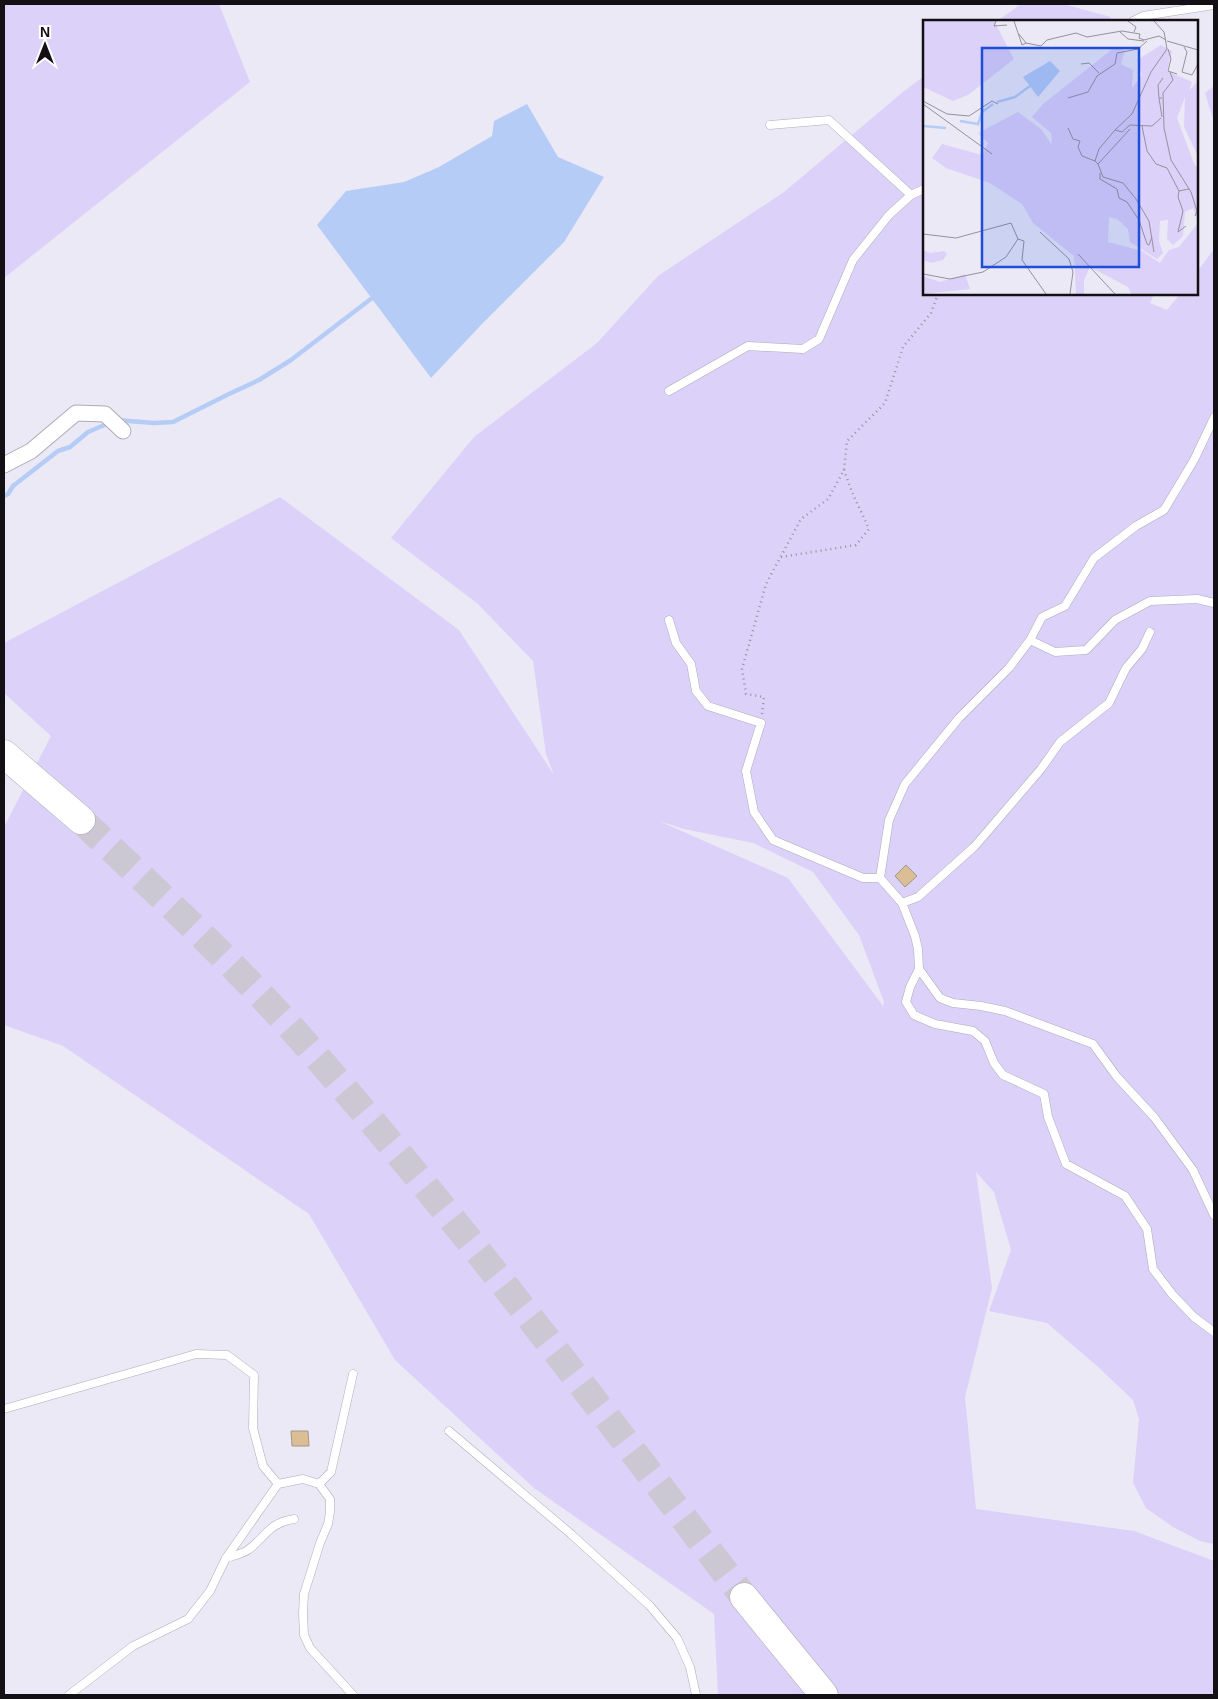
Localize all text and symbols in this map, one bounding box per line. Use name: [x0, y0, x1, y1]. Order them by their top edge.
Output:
north arrow: [20, 20, 70, 70]
inset map: [923, 20, 1198, 295]
text: N: [40, 24, 50, 40]

